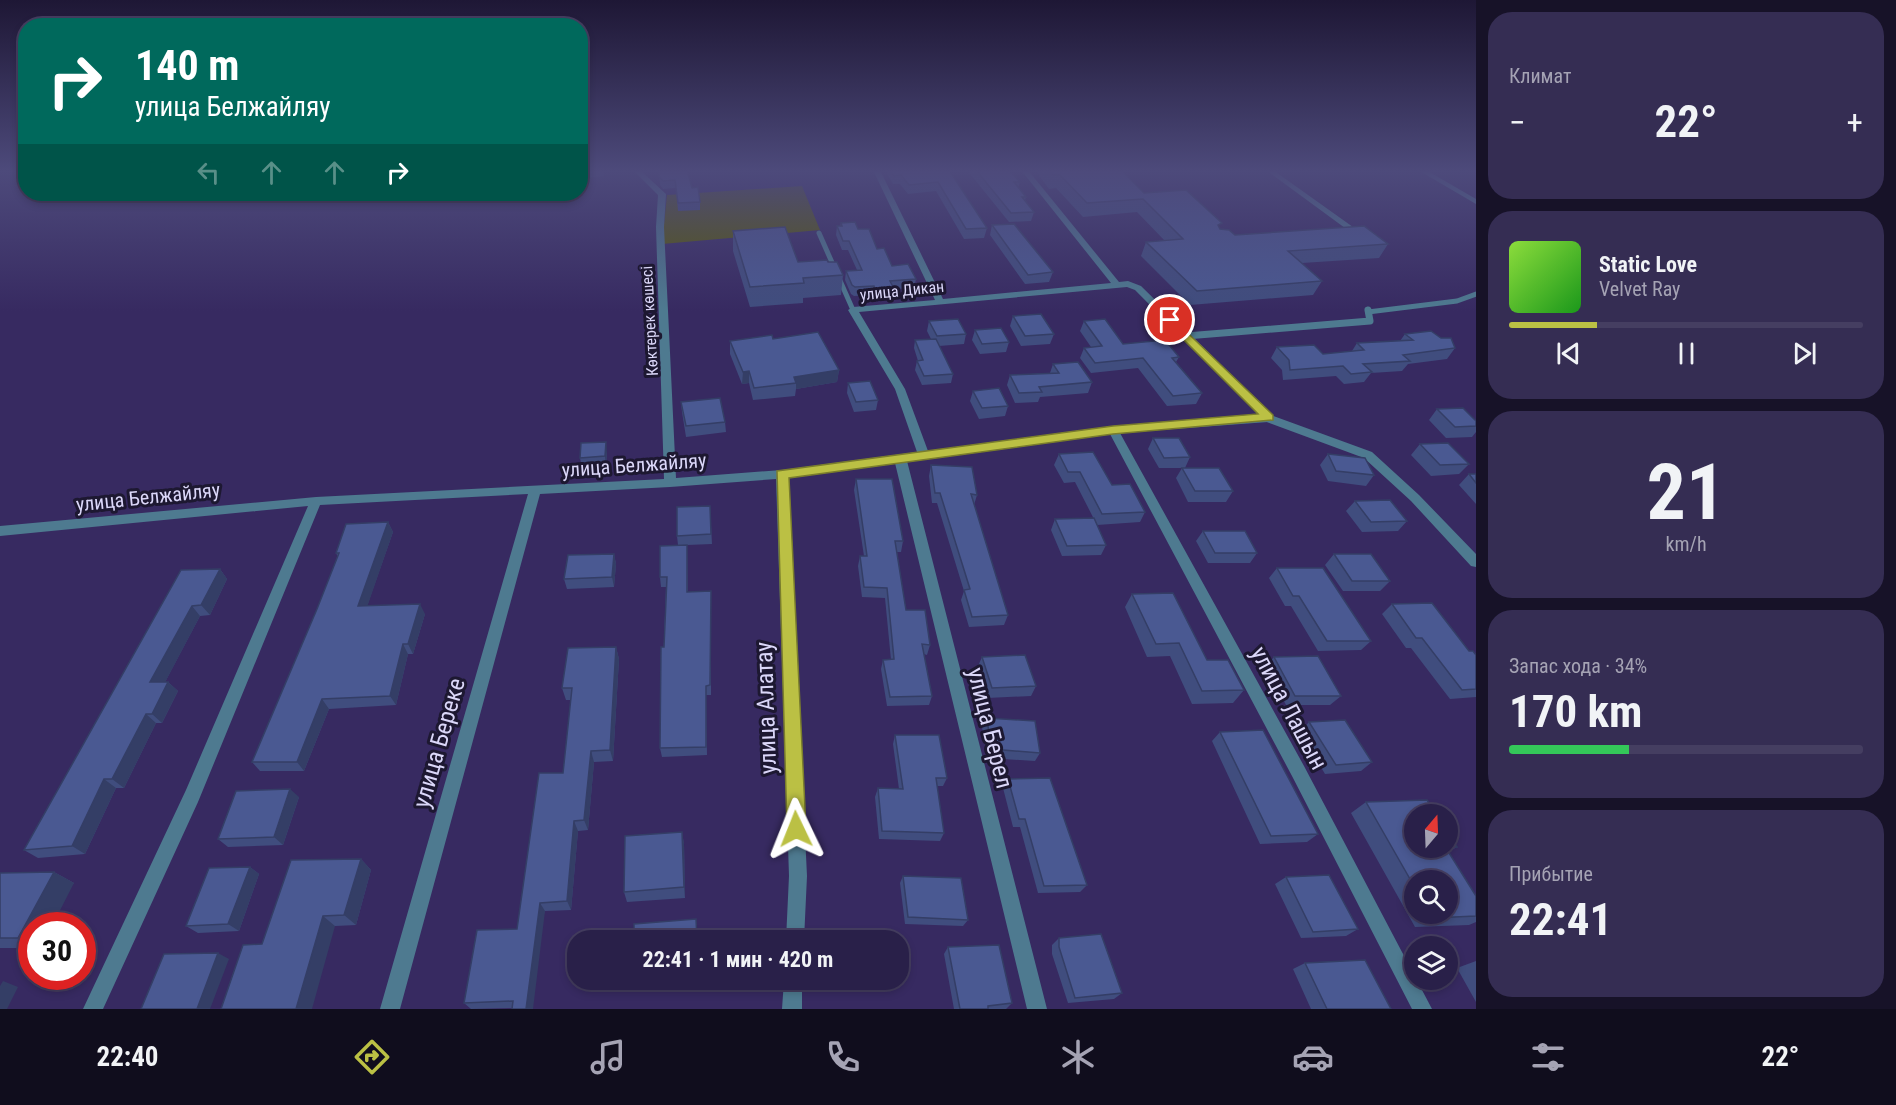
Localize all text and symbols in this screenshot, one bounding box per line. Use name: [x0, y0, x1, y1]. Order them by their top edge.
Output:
text: 140 m: [135, 41, 240, 90]
icon: right: [36, 42, 114, 120]
text: Климат: [1509, 64, 1571, 88]
text: улица Белжайляу: [135, 91, 330, 123]
text: 22°: [1655, 95, 1718, 148]
text: −: [1509, 103, 1526, 142]
text: +: [1847, 103, 1863, 142]
icon: left: [192, 156, 225, 189]
icon: ahead: [255, 156, 288, 189]
icon: ahead: [318, 156, 351, 189]
icon: right: [381, 156, 414, 189]
text: Static Love: [1599, 252, 1697, 277]
street label: Көктерек көшесі: [637, 265, 662, 376]
street label: улица Дикан: [859, 277, 945, 304]
text: Velvet Ray: [1599, 277, 1680, 301]
pin: [1144, 294, 1195, 345]
icon: arrive: [1153, 303, 1186, 336]
icon: previous: [1552, 337, 1585, 370]
icon: pause: [1670, 337, 1703, 370]
icon: next: [1788, 337, 1821, 370]
text: 21: [1647, 447, 1725, 538]
street label: улица Белжайляу: [561, 448, 707, 482]
street label: улица Белжайляу: [75, 477, 221, 517]
text: km/h: [1665, 532, 1707, 556]
street label: улица Алатау: [750, 641, 782, 775]
street label: улица Лашын: [1245, 642, 1333, 774]
text: Запас хода · 34%: [1509, 654, 1647, 678]
street label: улица Берел: [961, 665, 1019, 791]
street label: улица Береке: [407, 675, 471, 811]
text: 170 km: [1509, 685, 1642, 738]
position arrow: [764, 797, 828, 861]
north arrow: [1404, 804, 1458, 858]
map controls: [1404, 804, 1458, 990]
text: Прибытие: [1509, 862, 1593, 886]
button: search: [1404, 870, 1458, 924]
text: 22:41: [1509, 893, 1612, 946]
speed limit sign: 30: [18, 912, 96, 990]
button: layers: [1404, 936, 1458, 990]
text: 22:41 · 1 мин · 420 m: [643, 947, 833, 972]
icon: directions: [351, 1036, 393, 1078]
icon: music: [587, 1036, 629, 1078]
icon: phone: [822, 1036, 864, 1078]
icon: climate: [1057, 1036, 1099, 1078]
icon: car: [1292, 1036, 1334, 1078]
icon: filters: [1527, 1036, 1569, 1078]
text: 22:40: [97, 1041, 158, 1073]
text: 22°: [1762, 1041, 1799, 1073]

